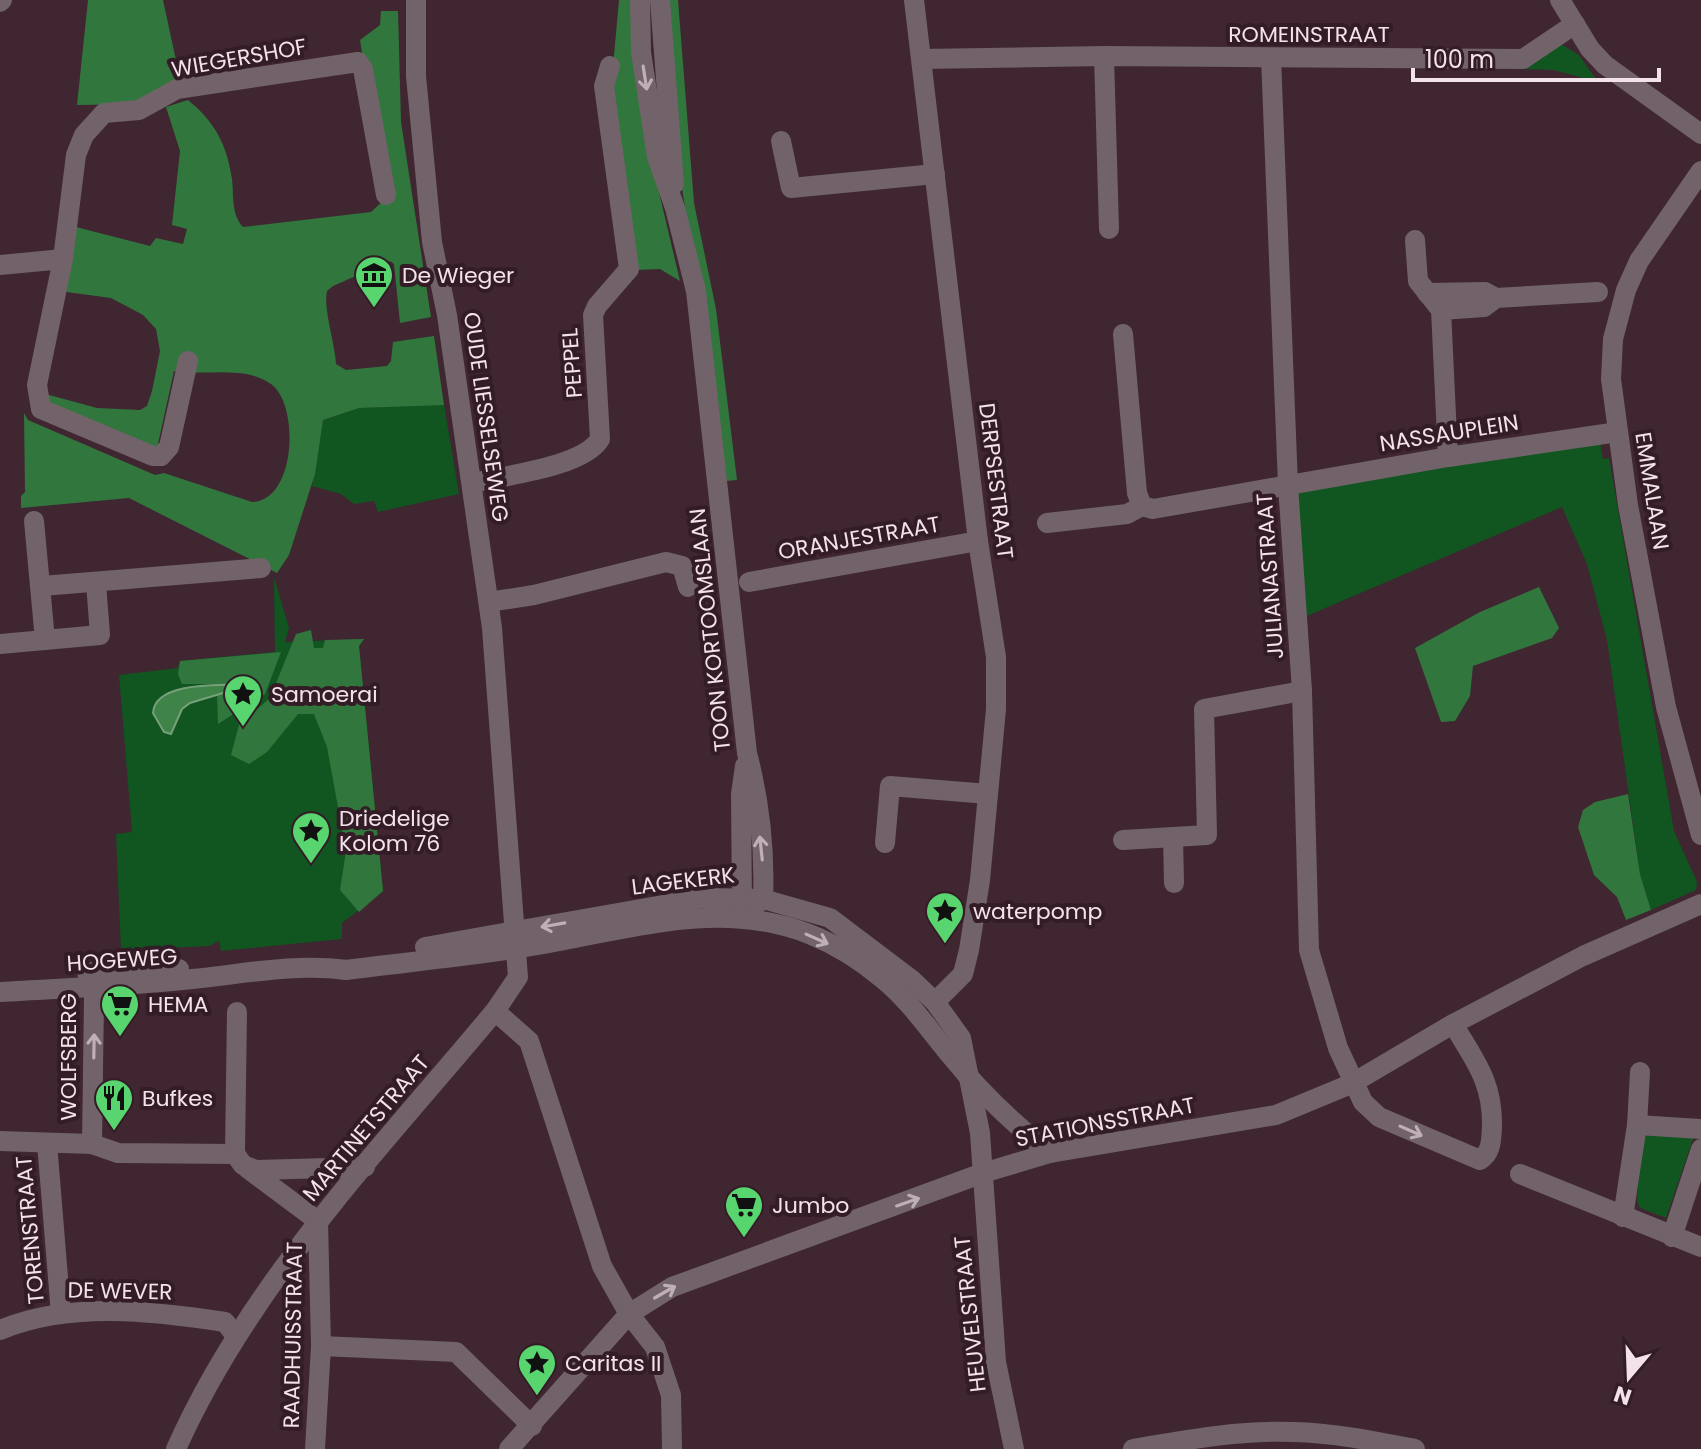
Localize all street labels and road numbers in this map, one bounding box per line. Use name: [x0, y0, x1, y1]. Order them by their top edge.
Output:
street label: ROMEINSTRAAT: [1228, 19, 1390, 50]
street label: WIEGERSHOF: [169, 31, 309, 85]
street label: OUDE LIESSELSEWEG: [456, 310, 516, 524]
street label: PEPPEL: [554, 326, 590, 399]
street label: DERPSESTRAAT: [971, 401, 1021, 561]
street label: NASSAUPLEIN: [1377, 407, 1521, 459]
street label: EMMALAAN: [1627, 430, 1677, 552]
street label: JULIANASTRAAT: [1249, 492, 1291, 660]
street label: TOON KORTOOMSLAAN: [682, 507, 738, 753]
street label: ORANJESTRAAT: [776, 509, 942, 567]
street label: LAGEKERK: [630, 859, 736, 903]
street label: HOGEWEG: [66, 941, 178, 979]
street label: WOLFSBERG: [53, 993, 84, 1121]
street label: MARTINETSTRAAT: [295, 1048, 437, 1208]
street label: STATIONSSTRAAT: [1013, 1089, 1198, 1155]
street label: TORENSTRAAT: [8, 1154, 52, 1306]
street label: HEUVELSTRAAT: [946, 1234, 994, 1394]
street label: RAADHUISSTRAAT: [276, 1241, 310, 1429]
street label: DE WEVER: [67, 1275, 173, 1307]

